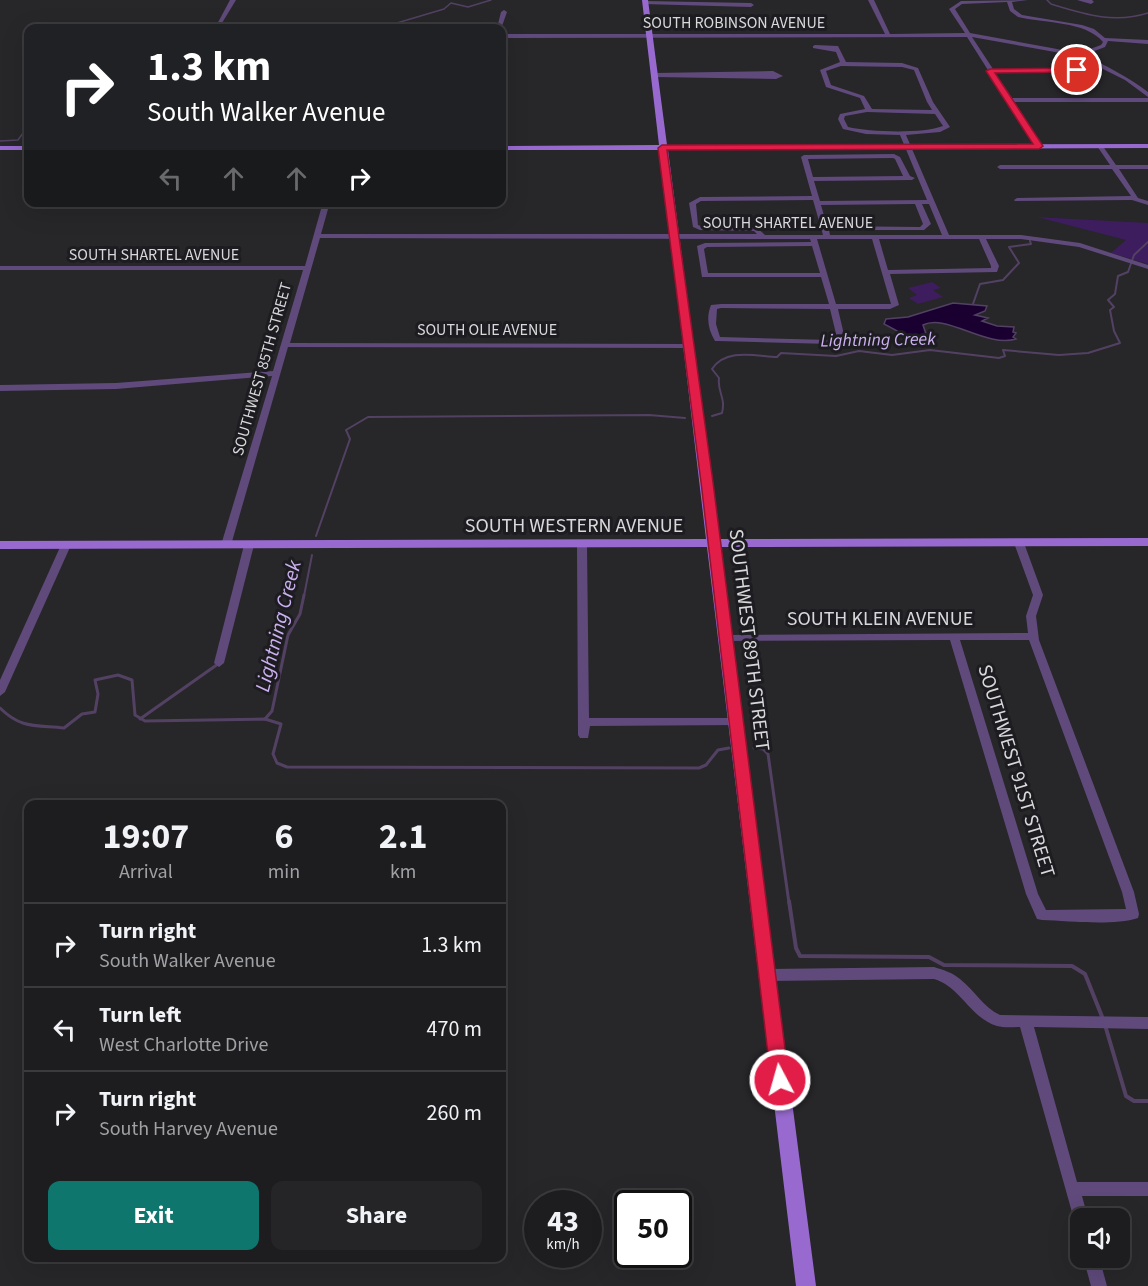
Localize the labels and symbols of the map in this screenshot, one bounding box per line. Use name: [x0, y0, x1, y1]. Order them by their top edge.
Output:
street label: SOUTH ROBINSON AVENUE: [643, 12, 825, 34]
pin: [1051, 44, 1102, 95]
street label: SOUTH SHARTEL AVENUE: [703, 212, 873, 234]
street label: SOUTH SHARTEL AVENUE: [69, 244, 239, 266]
street label: SOUTHWEST 85TH STREET: [227, 280, 297, 458]
street label: SOUTH OLIE AVENUE: [417, 319, 557, 341]
water label: Lightning Creek: [820, 326, 936, 354]
street label: SOUTH WESTERN AVENUE: [465, 512, 683, 540]
street label: SOUTHWEST 89TH STREET: [721, 527, 777, 753]
water label: Lightning Creek: [247, 556, 309, 695]
street label: SOUTH KLEIN AVENUE: [787, 605, 973, 633]
street label: SOUTHWEST 91ST STREET: [970, 661, 1062, 881]
position arrow: [748, 1048, 812, 1112]
speed limit sign: 50: [614, 1190, 692, 1268]

